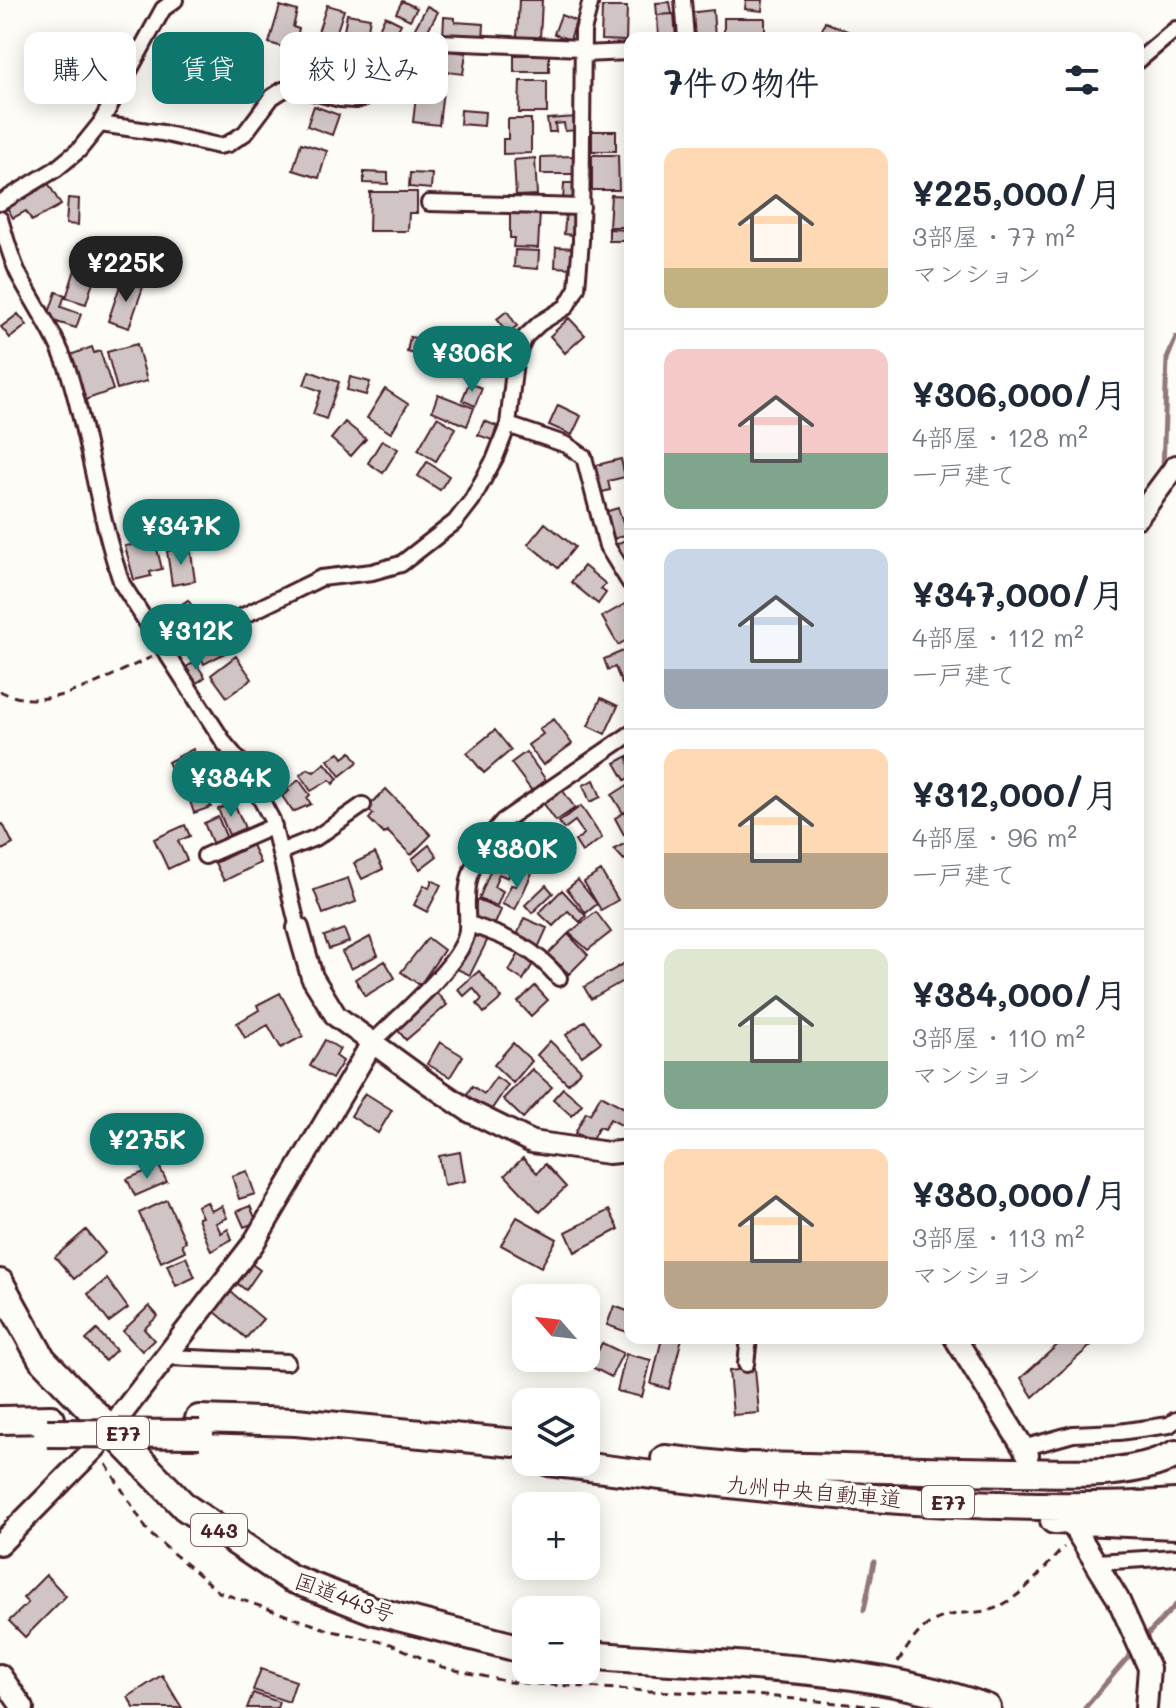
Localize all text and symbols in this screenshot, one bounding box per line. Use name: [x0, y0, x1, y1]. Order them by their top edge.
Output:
chip: 購入: [24, 32, 136, 104]
chip: 賃貸: [152, 32, 264, 104]
chip: 絞り込み: [280, 32, 448, 104]
icon: filters: [1060, 58, 1104, 102]
text: 7件の物件: [664, 59, 819, 104]
text: ¥225,000/月: [912, 170, 1122, 215]
icon: home: [728, 180, 824, 276]
text: 3部屋 · 77 m²: [912, 219, 1075, 253]
pin: ¥225K: [70, 236, 182, 304]
text: ¥225K: [87, 245, 165, 279]
text: マンション: [912, 256, 1041, 290]
pin: ¥306K: [416, 326, 528, 394]
text: ¥306K: [431, 335, 513, 369]
text: ¥306,000/月: [912, 371, 1127, 416]
icon: home: [728, 381, 824, 477]
text: 4部屋 · 128 m²: [912, 420, 1088, 454]
text: 一戸建て: [912, 457, 1016, 491]
pin: ¥347K: [125, 499, 237, 567]
text: ¥347K: [141, 508, 221, 542]
text: ¥347,000/月: [912, 571, 1125, 616]
icon: home: [728, 581, 824, 677]
pin: ¥312K: [140, 604, 252, 672]
text: ¥312K: [158, 613, 234, 647]
text: 4部屋 · 112 m²: [912, 620, 1084, 654]
text: 一戸建て: [912, 657, 1016, 691]
pin: ¥384K: [175, 751, 287, 819]
text: ¥384K: [190, 760, 272, 794]
text: ¥312,000/月: [912, 771, 1119, 816]
icon: home: [728, 781, 824, 877]
text: 4部屋 · 96 m²: [912, 820, 1077, 854]
pin: ¥380K: [461, 822, 573, 890]
text: ¥380K: [476, 831, 558, 865]
text: 一戸建て: [912, 857, 1016, 891]
text: ¥384,000/月: [912, 971, 1127, 1016]
icon: home: [728, 981, 824, 1077]
text: 3部屋 · 110 m²: [912, 1020, 1085, 1054]
text: マンション: [912, 1057, 1041, 1091]
pin: ¥275K: [91, 1113, 203, 1181]
text: ¥275K: [108, 1122, 186, 1156]
text: ¥380,000/月: [912, 1171, 1128, 1216]
icon: home: [728, 1181, 824, 1277]
text: 3部屋 · 113 m²: [912, 1220, 1085, 1254]
text: マンション: [912, 1257, 1041, 1291]
north arrow: [512, 1284, 600, 1372]
map controls: [512, 1284, 600, 1684]
button: layers: [512, 1388, 600, 1476]
road number: E77: [97, 1417, 149, 1449]
street label: 九州中央自動車道: [725, 1469, 903, 1513]
road number: E77: [922, 1486, 974, 1518]
button: +: [512, 1492, 600, 1580]
road number: 443: [191, 1514, 247, 1546]
street label: 国道443号: [291, 1565, 399, 1629]
button: −: [512, 1596, 600, 1684]

